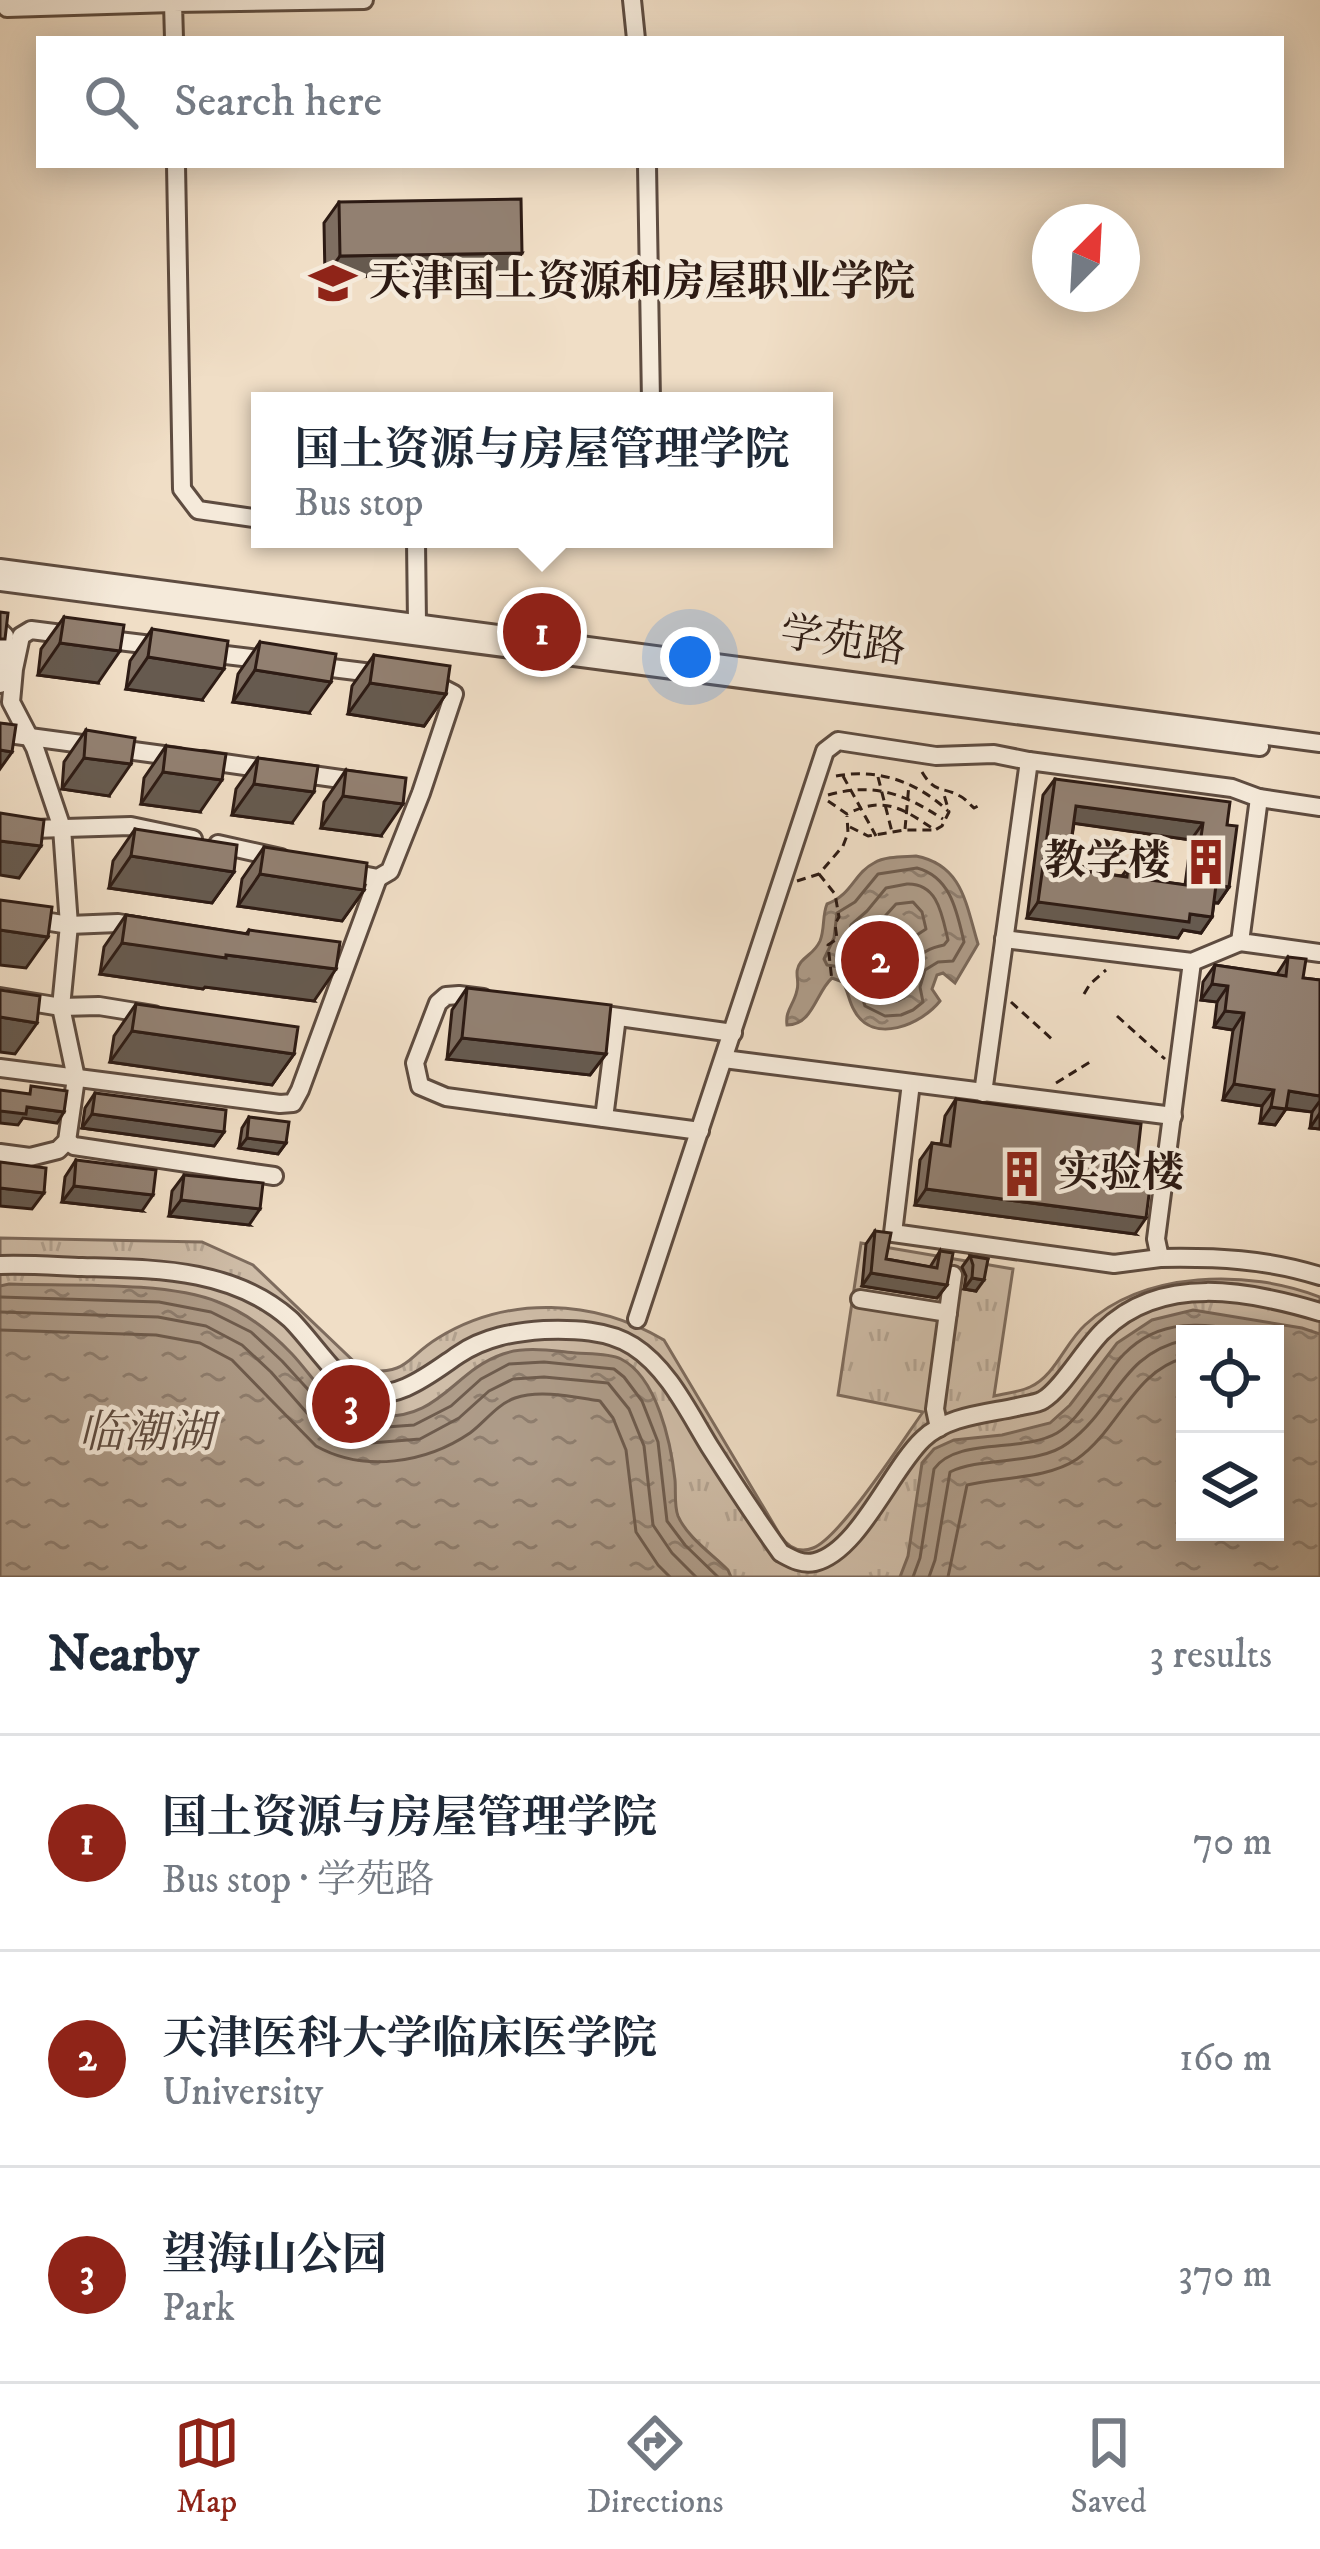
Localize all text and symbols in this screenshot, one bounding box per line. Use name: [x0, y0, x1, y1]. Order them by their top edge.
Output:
search box: [36, 36, 1284, 168]
icon: search: [78, 69, 144, 135]
text: Search here: [174, 74, 382, 130]
north arrow: [1032, 204, 1140, 312]
place label: 天津国土资源和房屋职业学院: [369, 257, 915, 309]
school or university icon: 天津国土资源和房屋职业学院: [308, 258, 358, 308]
popup: [251, 392, 833, 548]
text: 国土资源与房屋管理学院: [294, 423, 790, 479]
text: Bus stop: [294, 479, 423, 528]
pin: 1: [503, 587, 581, 677]
street label: 学苑路: [777, 607, 909, 677]
your location: [660, 627, 720, 687]
place label: 教学楼: [1044, 836, 1170, 888]
building icon: 教学楼: [1181, 837, 1231, 887]
pin: 2: [841, 915, 919, 1005]
place label: 实验楼: [1058, 1148, 1184, 1200]
building icon: 实验楼: [997, 1149, 1047, 1199]
map controls: [1176, 1325, 1284, 1541]
button: locate: [1176, 1325, 1284, 1433]
pin: 3: [312, 1359, 390, 1449]
water label: 临潮湖: [78, 1406, 220, 1462]
button: layers: [1176, 1433, 1284, 1541]
text: Nearby: [48, 1623, 199, 1687]
text: 3 results: [1149, 1631, 1272, 1680]
text: 国土资源与房屋管理学院: [162, 1791, 657, 1847]
text: 1: [80, 1818, 94, 1867]
text: 70 m: [1193, 1818, 1272, 1867]
text: Bus stop · 学苑路: [162, 1856, 434, 1905]
text: 天津医科大学临床医学院: [162, 2012, 657, 2068]
text: 2: [77, 2034, 97, 2083]
text: 160 m: [1179, 2034, 1272, 2083]
text: University: [162, 2068, 323, 2117]
text: 望海山公园: [162, 2228, 387, 2284]
text: 3: [80, 2250, 94, 2299]
text: 370 m: [1178, 2250, 1272, 2299]
text: Park: [162, 2284, 235, 2333]
tab: Map: [174, 2410, 240, 2523]
tab: Directions: [587, 2410, 723, 2523]
tab: Saved: [1071, 2410, 1146, 2523]

